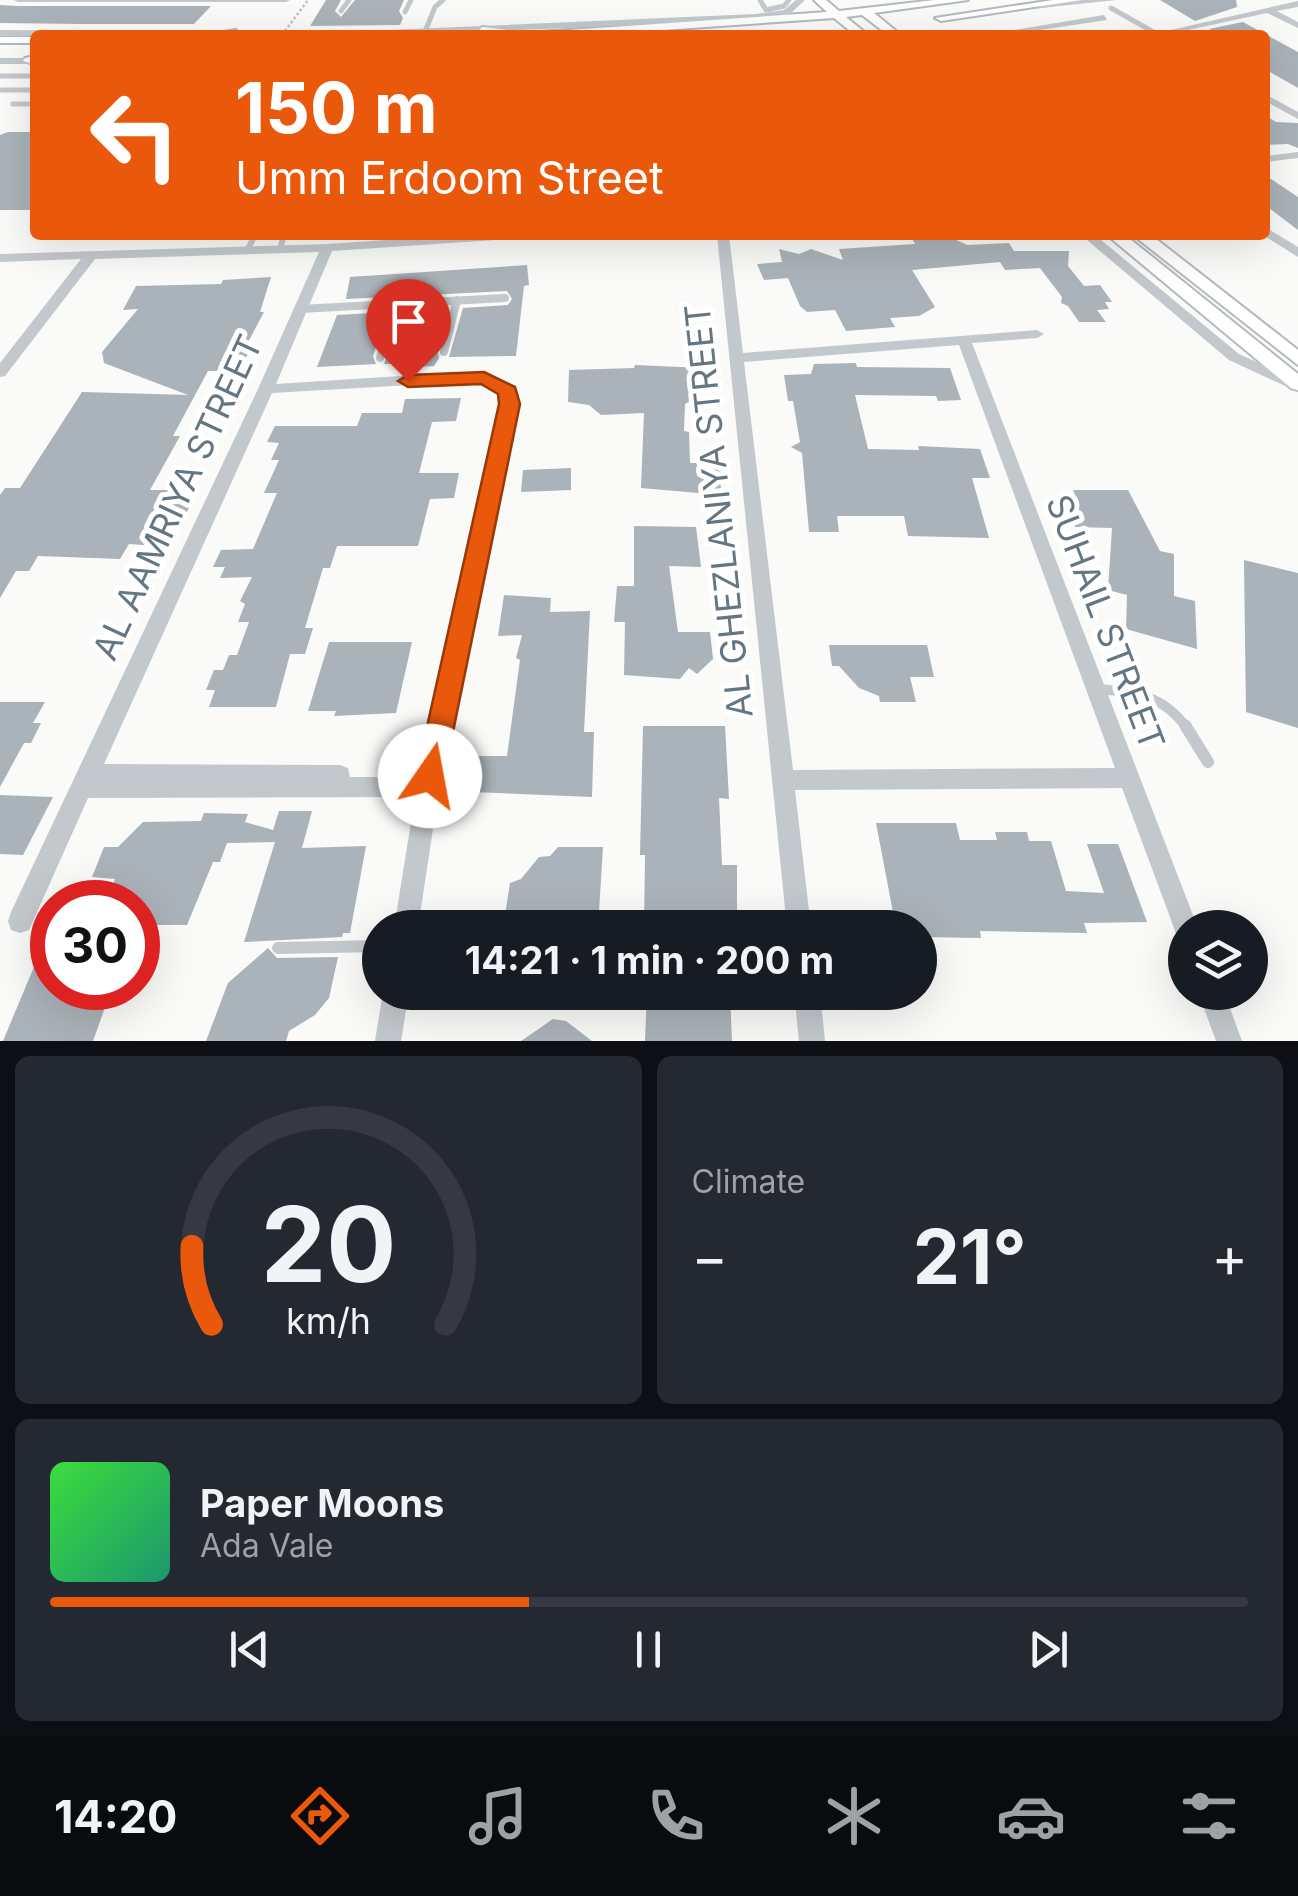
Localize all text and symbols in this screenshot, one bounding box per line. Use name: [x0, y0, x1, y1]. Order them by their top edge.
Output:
text: 150 m: [235, 65, 438, 150]
icon: left: [70, 70, 200, 200]
text: Umm Erdoom Street: [235, 150, 664, 205]
pin: [366, 279, 451, 382]
icon: arrive: [381, 294, 436, 349]
street label: AL GHEZLANIYA STREET: [675, 302, 761, 720]
street label: AL AAMRIYA STREET: [83, 328, 271, 666]
street label: SUHAIL STREET: [1038, 488, 1174, 756]
position arrow: [378, 724, 482, 828]
speed limit sign: 30: [30, 880, 160, 1010]
map controls: [1168, 910, 1268, 1010]
button: layers: [1168, 910, 1268, 1010]
text: 14:21 · 1 min · 200 m: [465, 937, 834, 983]
text: Climate: [692, 1162, 805, 1201]
text: 20: [260, 1181, 396, 1307]
text: 21°: [913, 1211, 1027, 1302]
text: −: [692, 1224, 728, 1290]
text: +: [1212, 1224, 1248, 1290]
text: km/h: [286, 1299, 371, 1343]
text: Paper Moons: [200, 1480, 444, 1526]
text: Ada Vale: [200, 1526, 333, 1565]
icon: previous: [222, 1622, 277, 1677]
icon: pause: [621, 1622, 676, 1677]
icon: next: [1021, 1622, 1076, 1677]
icon: directions: [285, 1781, 355, 1851]
icon: music: [463, 1781, 533, 1851]
icon: phone: [641, 1781, 711, 1851]
icon: climate: [819, 1781, 889, 1851]
icon: car: [996, 1781, 1066, 1851]
icon: filters: [1174, 1781, 1244, 1851]
text: 14:20: [54, 1789, 177, 1844]

